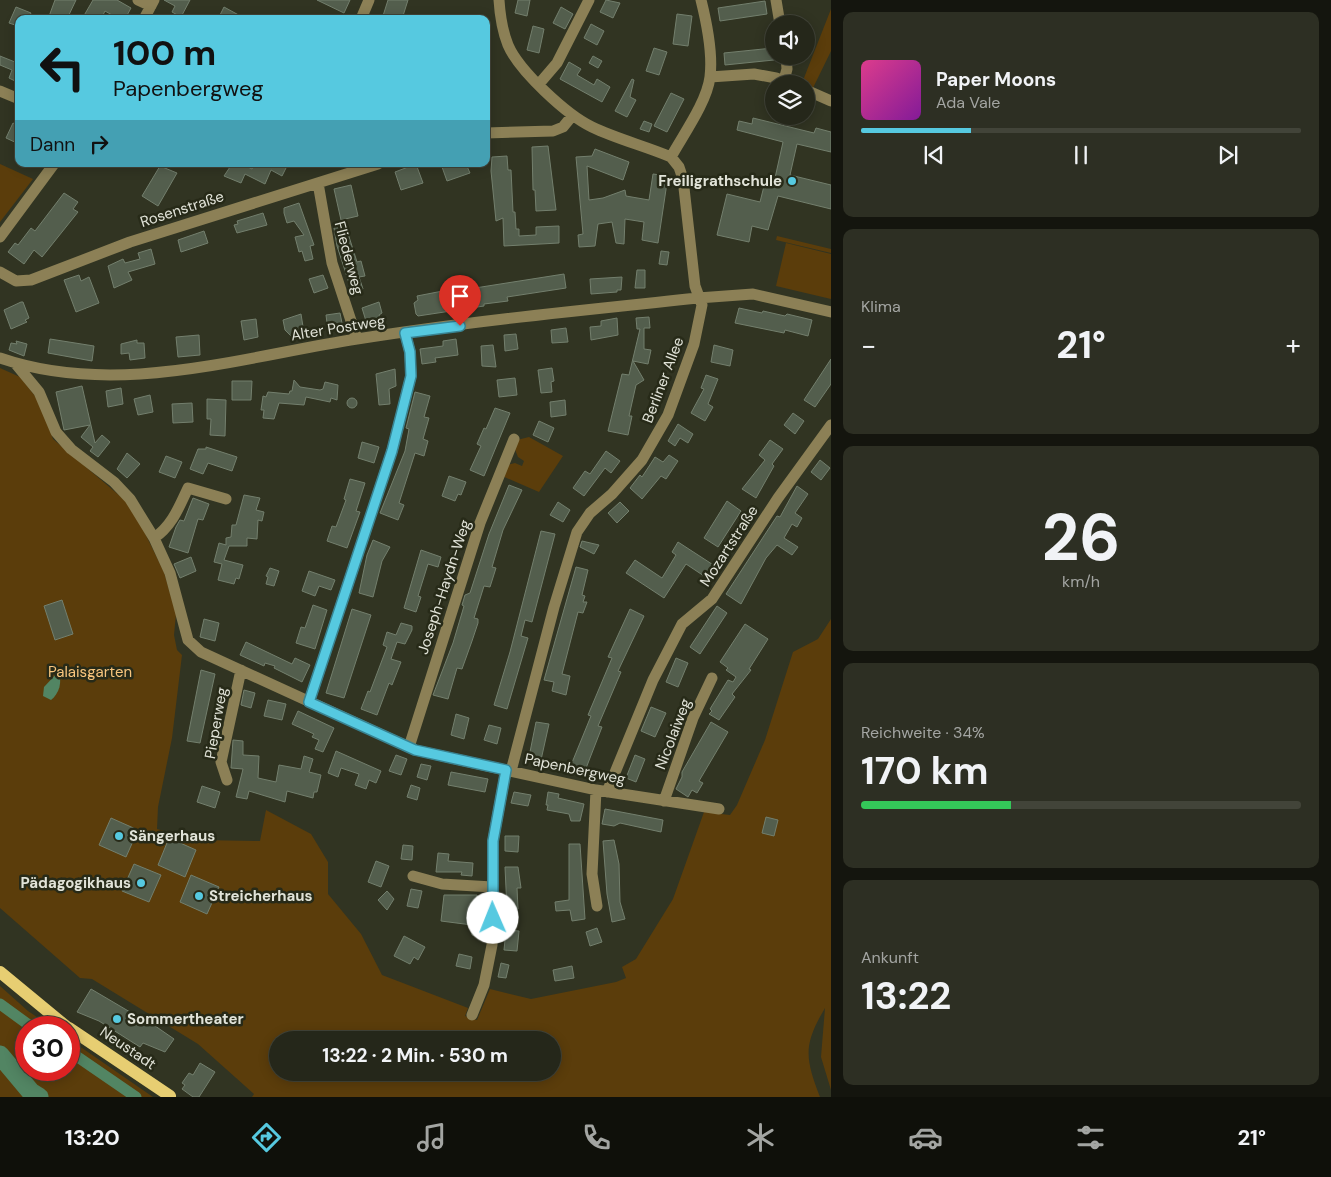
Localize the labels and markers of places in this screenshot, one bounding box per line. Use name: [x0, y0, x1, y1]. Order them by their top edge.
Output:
place label: Freiligrathschule: [658, 171, 782, 191]
marker: Freiligrathschule: [786, 175, 798, 187]
pin: [439, 275, 481, 326]
place label: Sängerhaus: [129, 826, 215, 846]
marker: Sängerhaus: [113, 830, 125, 842]
place label: Pädagogikhaus: [21, 873, 131, 893]
marker: Pädagogikhaus: [135, 877, 147, 889]
place label: Streicherhaus: [209, 886, 313, 906]
marker: Streicherhaus: [193, 890, 205, 902]
place label: Sommertheater: [127, 1009, 244, 1029]
marker: Sommertheater: [111, 1013, 123, 1025]

